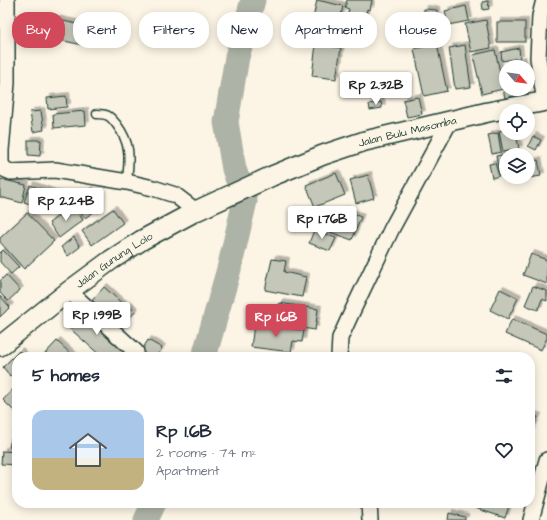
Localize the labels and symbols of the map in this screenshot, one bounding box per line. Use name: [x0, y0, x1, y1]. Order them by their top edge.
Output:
north arrow: [499, 60, 535, 96]
pin: Rp 2.32B: [335, 72, 417, 106]
street label: Jalan Bulu Masomba: [356, 112, 458, 150]
pin: Rp 2.24B: [25, 188, 107, 222]
pin: Rp 1.76B: [281, 206, 363, 240]
street label: Jalan Gunung Lolo: [72, 228, 156, 291]
pin: Rp 1.99B: [56, 302, 138, 336]
pin: Rp 1.6B: [239, 304, 313, 338]

